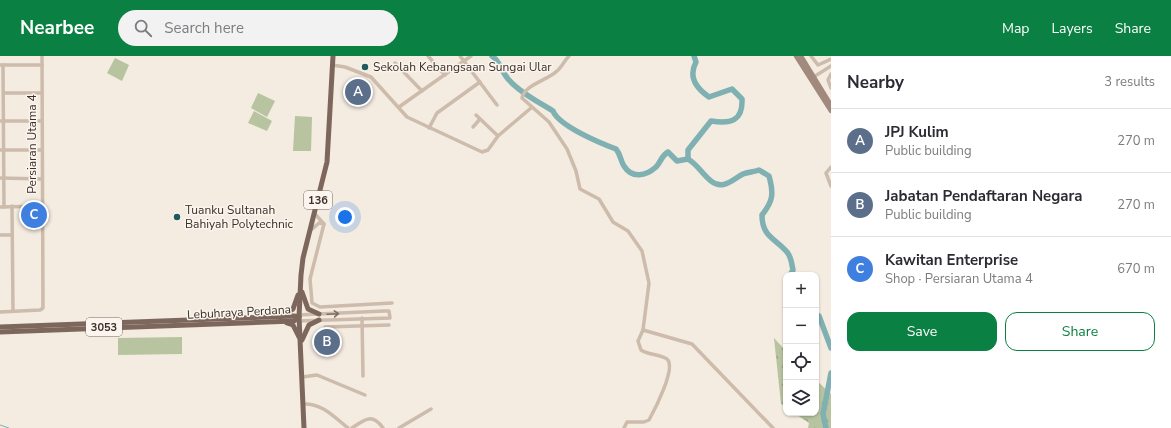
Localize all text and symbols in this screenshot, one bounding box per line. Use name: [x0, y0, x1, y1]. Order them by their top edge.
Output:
search box: [118, 10, 398, 46]
text: Nearbee: [20, 15, 94, 41]
icon: search: [132, 17, 154, 39]
text: Search here: [164, 18, 244, 38]
text: Map: [1002, 19, 1029, 38]
text: Layers: [1051, 19, 1093, 38]
text: Share: [1115, 19, 1151, 38]
place label: Sekolah Kebangsaan Sungai Ular: [373, 59, 552, 75]
marker: Sekolah Kebangsaan Sungai Ular: [360, 62, 370, 72]
text: Nearby: [847, 71, 904, 94]
text: 3 results: [1104, 73, 1155, 91]
pin: A: [345, 77, 371, 107]
street label: Persiaran Utama 4: [24, 94, 40, 194]
text: JPJ Kulim: [885, 122, 949, 142]
text: A: [855, 132, 865, 150]
text: 270 m: [1117, 132, 1155, 150]
text: Public building: [885, 142, 972, 160]
text: Jabatan Pendaftaran Negara: [885, 186, 1083, 206]
road number: 136: [304, 191, 332, 209]
text: B: [856, 196, 864, 214]
text: 270 m: [1117, 196, 1155, 214]
pin: C: [21, 200, 47, 230]
place label: Tuanku Sultanah Bahiyah Polytechnic: [185, 202, 294, 232]
text: Public building: [885, 206, 972, 224]
your location: [335, 207, 355, 227]
marker: Tuanku Sultanah Bahiyah Polytechnic: [172, 212, 182, 222]
text: Kawitan Enterprise: [885, 250, 1018, 270]
text: C: [856, 260, 864, 278]
text: 670 m: [1117, 260, 1155, 278]
text: Shop · Persiaran Utama 4: [885, 270, 1033, 288]
map controls: [783, 272, 819, 416]
button: +: [783, 272, 819, 308]
street label: Lebuhraya Perdana: [187, 301, 291, 323]
button: −: [783, 308, 819, 344]
one-way arrow: [326, 310, 339, 317]
button: Save: [847, 312, 997, 351]
button: Share: [1005, 312, 1155, 351]
road number: 3053: [86, 318, 122, 336]
pin: B: [314, 327, 340, 357]
button: locate: [783, 344, 819, 380]
button: layers: [783, 380, 819, 416]

